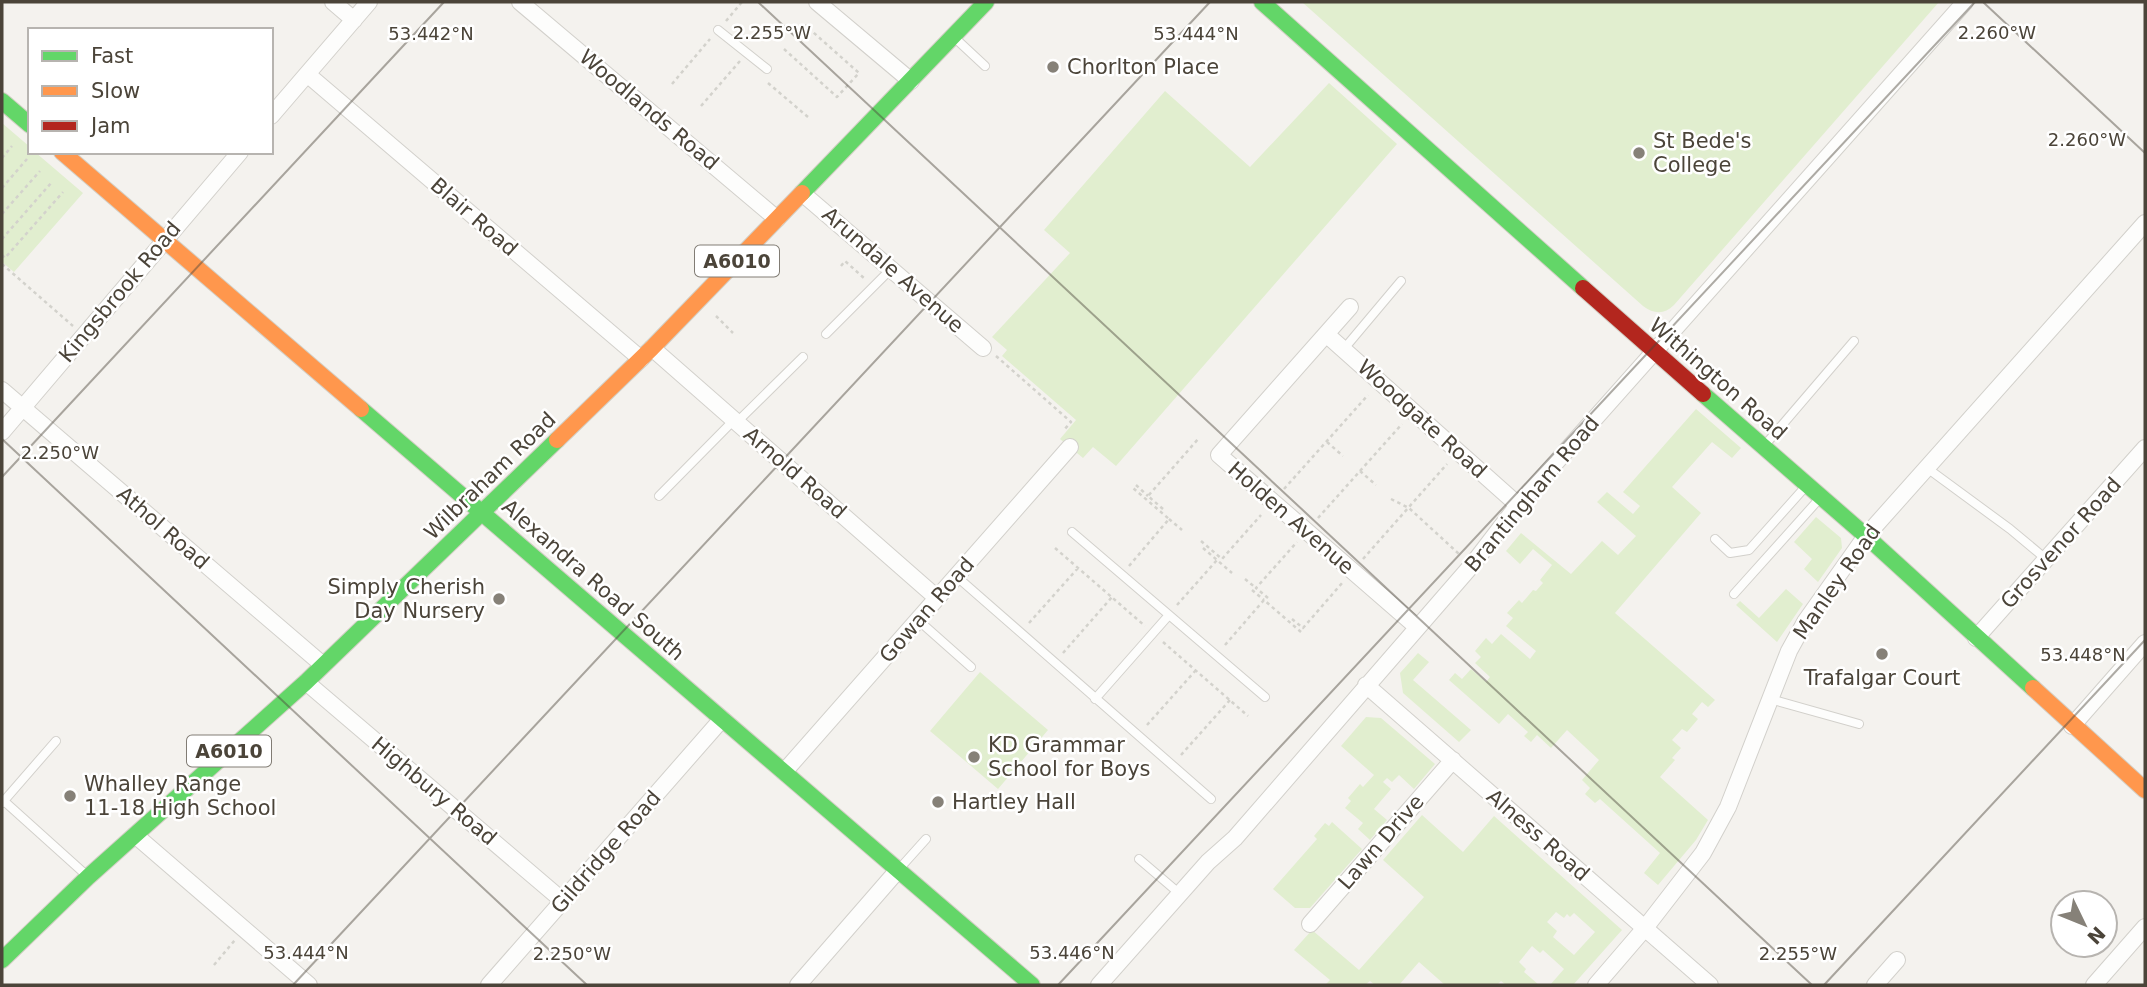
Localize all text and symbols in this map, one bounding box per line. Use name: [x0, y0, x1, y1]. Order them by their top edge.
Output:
text: 2.255°W: [733, 22, 811, 43]
text: 2.260°W: [1958, 22, 2036, 43]
text: 53.442°N: [388, 23, 474, 44]
text: 53.444°N: [1153, 23, 1239, 44]
legend: [28, 28, 273, 154]
text: Fast: [91, 44, 133, 68]
street label: Woodlands Road: [575, 45, 723, 175]
place label: Chorlton Place: [1067, 55, 1219, 79]
marker: Chorlton Place: [1045, 59, 1061, 75]
text: Slow: [91, 79, 140, 103]
text: Jam: [89, 114, 131, 138]
place label: St Bede's College: [1653, 129, 1752, 177]
text: 2.260°W: [2048, 129, 2126, 150]
marker: St Bede's College: [1631, 145, 1647, 161]
street label: Blair Road: [426, 173, 522, 261]
street label: Arundale Avenue: [817, 202, 969, 338]
street label: Kingsbrook Road: [54, 217, 186, 367]
road number: A6010: [695, 246, 779, 276]
street label: Withington Road: [1644, 313, 1792, 445]
street label: Woodgate Road: [1353, 355, 1491, 483]
street label: Wilbraham Road: [420, 407, 560, 545]
street label: Brantingham Road: [1460, 411, 1604, 577]
street label: Arnold Road: [739, 422, 851, 524]
text: 2.250°W: [21, 442, 99, 463]
street label: Holden Avenue: [1223, 457, 1359, 579]
street label: Grosvenor Road: [1996, 473, 2126, 613]
street label: Athol Road: [112, 482, 214, 574]
street label: Alexandra Road South: [497, 494, 689, 666]
street label: Manley Road: [1788, 520, 1886, 644]
street label: Gowan Road: [875, 552, 979, 668]
place label: Simply Cherish Day Nursery: [328, 575, 485, 623]
marker: Simply Cherish Day Nursery: [491, 591, 507, 607]
text: 53.448°N: [2040, 644, 2126, 665]
marker: Trafalgar Court: [1874, 646, 1890, 662]
place label: Trafalgar Court: [1803, 666, 1960, 690]
street label: Highbury Road: [367, 732, 501, 850]
place label: KD Grammar School for Boys: [988, 733, 1151, 781]
road number: A6010: [187, 736, 271, 766]
marker: KD Grammar School for Boys: [966, 749, 982, 765]
place label: Whalley Range 11-18 High School: [84, 772, 276, 820]
street label: Alness Road: [1482, 784, 1594, 886]
street label: Gildridge Road: [546, 786, 666, 918]
marker: Whalley Range 11-18 High School: [62, 788, 78, 804]
place label: Hartley Hall: [952, 790, 1076, 814]
street label: Lawn Drive: [1333, 790, 1429, 894]
marker: Hartley Hall: [930, 794, 946, 810]
north arrow: [2049, 889, 2119, 959]
text: N: [2083, 922, 2110, 949]
text: 53.444°N: [263, 942, 349, 963]
text: 53.446°N: [1029, 942, 1115, 963]
text: 2.250°W: [533, 943, 611, 964]
text: 2.255°W: [1759, 943, 1837, 964]

